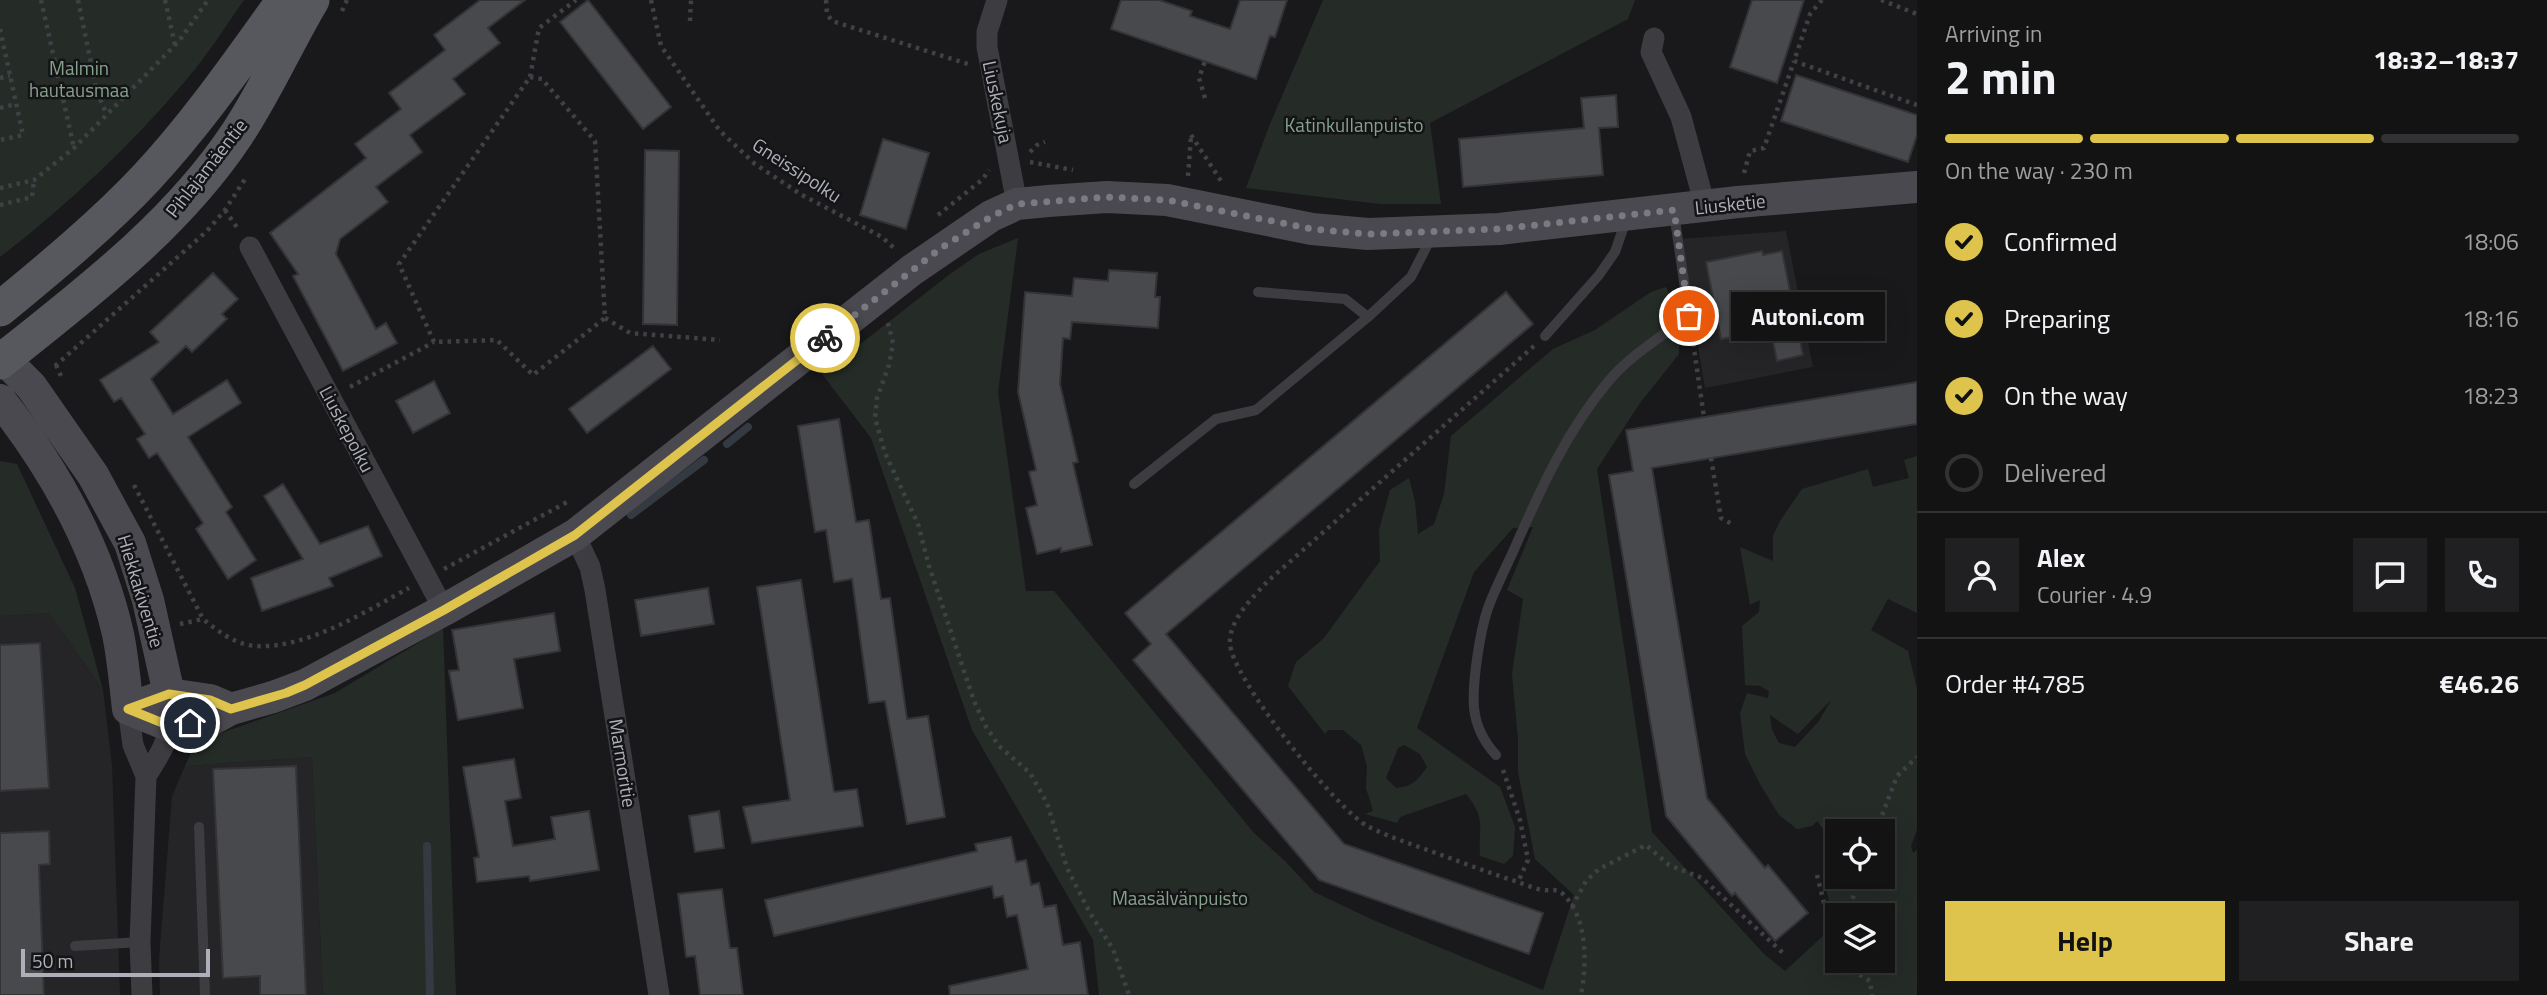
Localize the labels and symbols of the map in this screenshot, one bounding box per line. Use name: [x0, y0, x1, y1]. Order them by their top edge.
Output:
park label: Malmin hautausmaa: [29, 53, 129, 104]
street label: Liuskekuja: [976, 58, 1021, 146]
park label: Katinkullanpuisto: [1285, 110, 1423, 139]
street label: Pihlajamäentie: [158, 112, 254, 223]
street label: Gneissipolku: [747, 130, 848, 209]
street label: Liusketie: [1693, 185, 1767, 222]
pin: [1659, 286, 1719, 346]
callout: Autoni.com: [1731, 292, 1885, 340]
courier: [790, 303, 860, 373]
street label: Liuskepolku: [313, 380, 382, 477]
street label: Hiekkakiventie: [111, 531, 172, 651]
pin: [160, 693, 220, 753]
street label: Marmoritie: [602, 717, 645, 809]
park label: Maasälvänpuisto: [1112, 883, 1248, 912]
scale bar: [21, 946, 210, 978]

